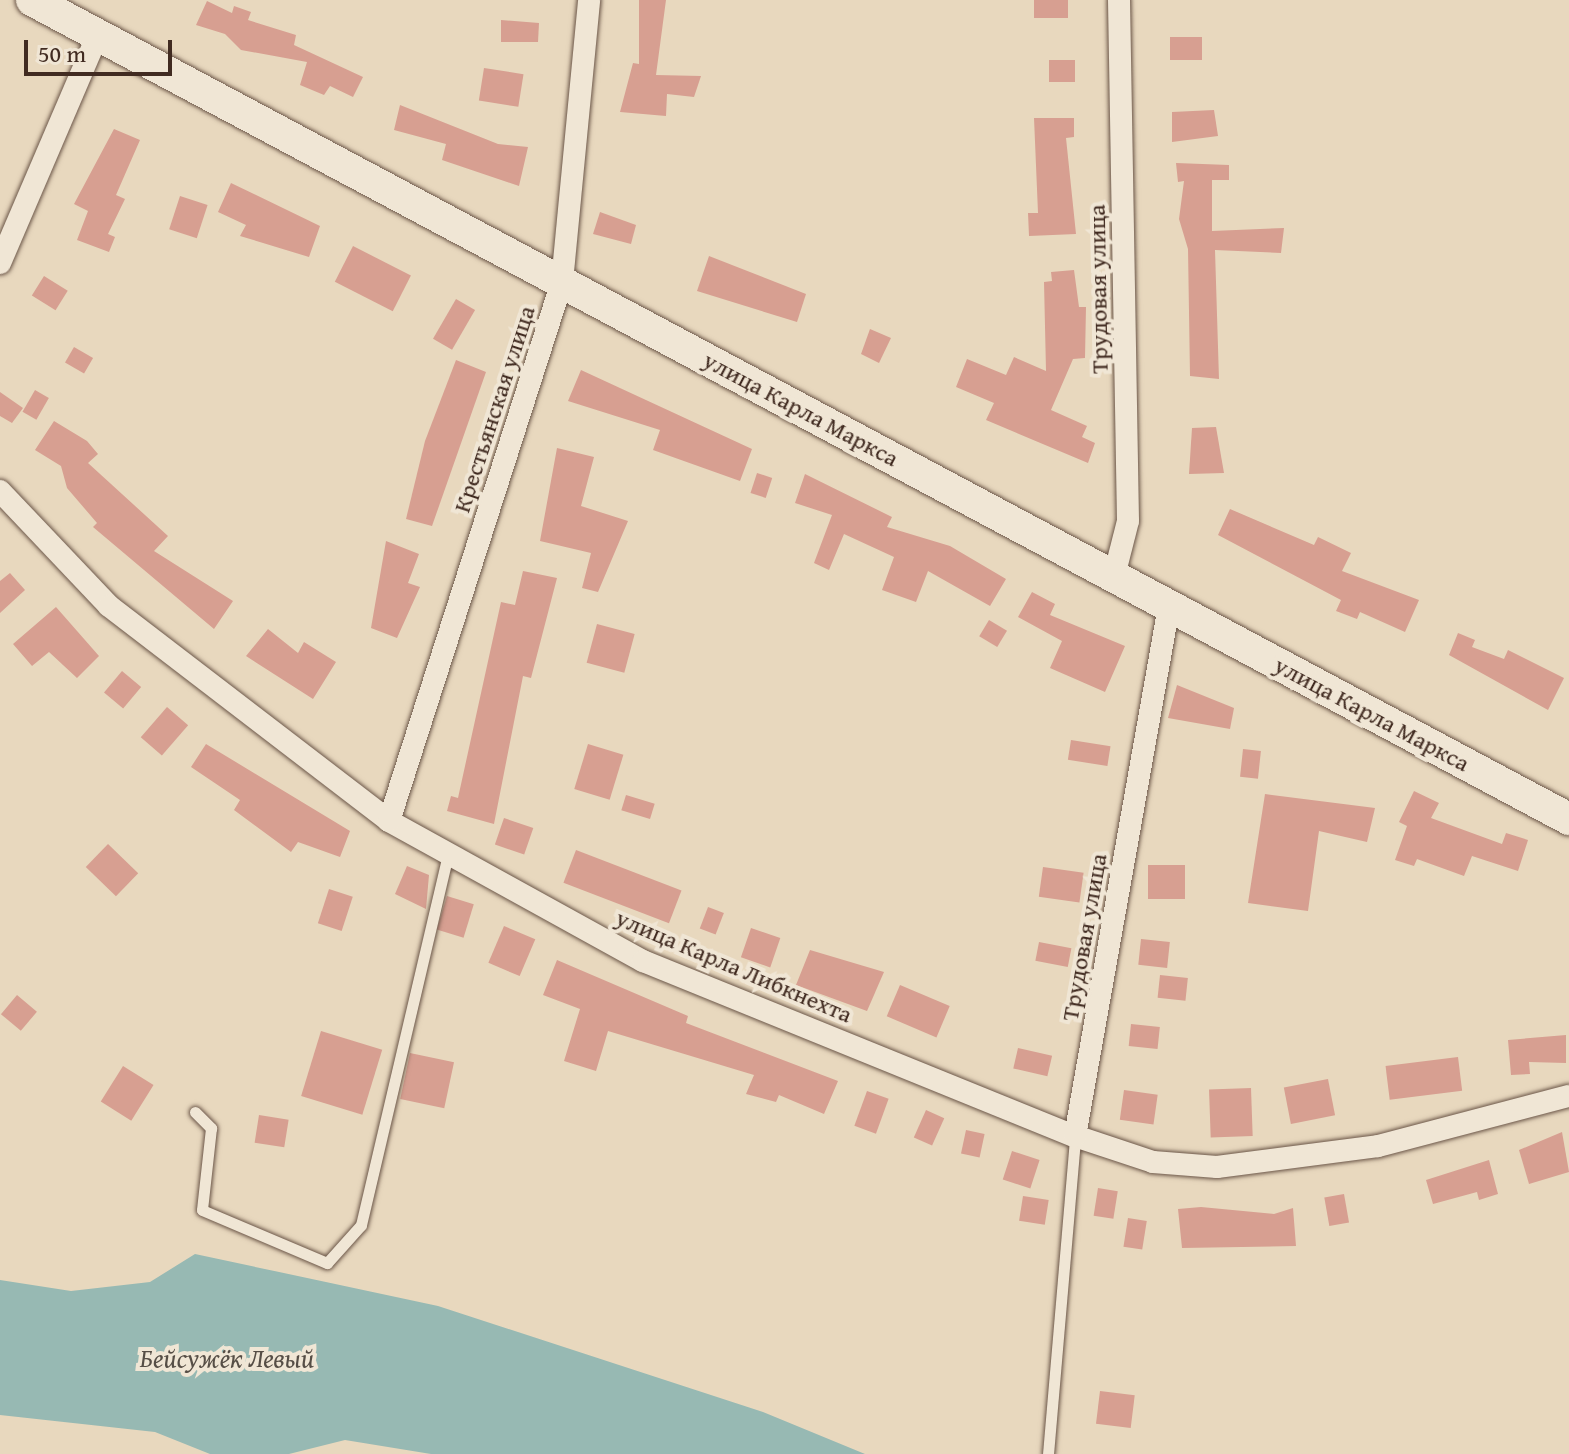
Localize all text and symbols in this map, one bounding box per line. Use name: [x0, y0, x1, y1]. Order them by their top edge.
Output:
scale bar: [28, 24, 176, 74]
text: 50 m: [38, 36, 86, 71]
street label: Трудовая улица: [1082, 204, 1114, 374]
street label: Крестьянская улица: [447, 302, 541, 516]
street label: улица Карла Маркса: [698, 345, 904, 473]
street label: улица Карла Маркса: [1269, 650, 1475, 778]
street label: Трудовая улица: [1055, 851, 1113, 1023]
street label: улица Карла Либкнехта: [612, 903, 856, 1029]
water label: Бейсужёк Левый: [140, 1342, 314, 1374]

